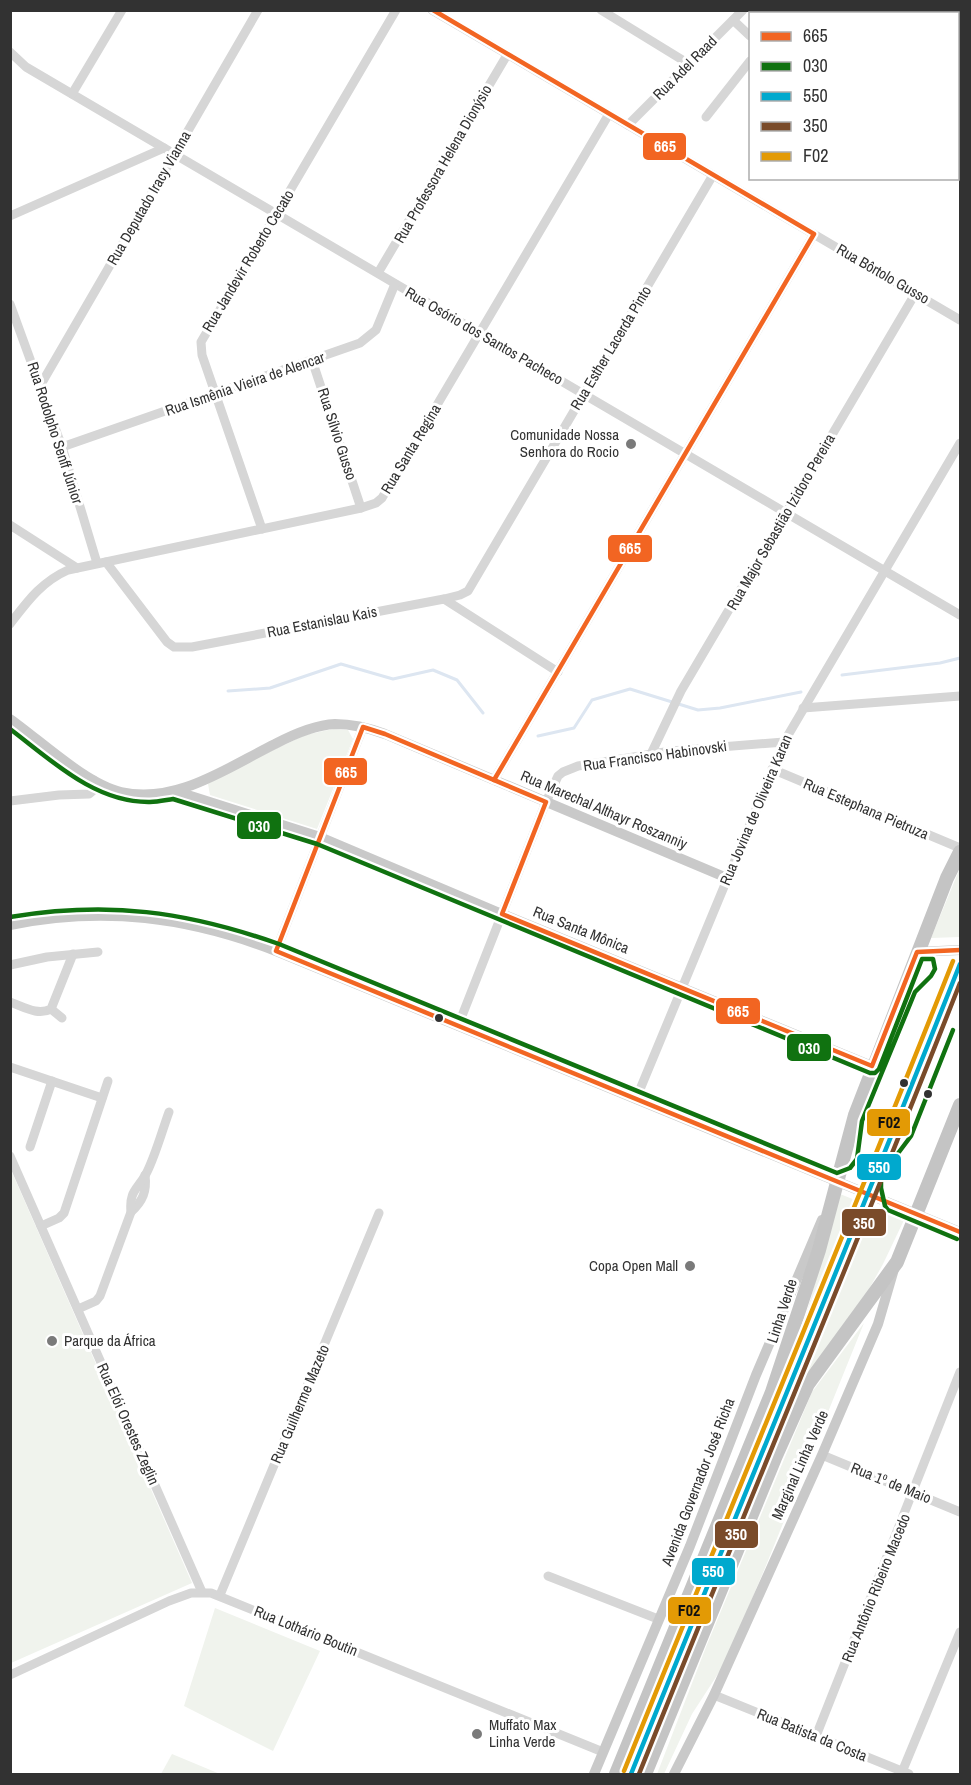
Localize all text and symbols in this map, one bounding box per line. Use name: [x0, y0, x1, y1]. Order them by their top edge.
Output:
legend: [749, 12, 959, 180]
text: 665: [803, 23, 828, 48]
street label: Rua Adel Raad: [648, 31, 721, 104]
text: 030: [803, 53, 828, 78]
street label: Rua Professora Helena Dionýsio: [389, 81, 497, 247]
text: 550: [803, 83, 828, 108]
text: 350: [803, 113, 828, 138]
street label: Rua Deputado Iracy Vianna: [102, 127, 196, 269]
line badge: 665: [642, 132, 687, 161]
text: 665: [654, 135, 676, 157]
text: F02: [803, 143, 828, 168]
street label: Rua Jandevir Roberto Cecato: [197, 185, 299, 336]
street label: Rua Bôrtolo Gusso: [833, 238, 934, 309]
street label: Rua Osório dos Santos Pacheco: [401, 282, 567, 390]
street label: Rua Esther Lacerda Pinto: [565, 282, 656, 414]
street label: Rua Ismênia Vieira de Alencar: [162, 346, 327, 421]
street label: Rua Rodolpho Senff Júnior: [23, 359, 88, 507]
street label: Rua Sílvio Gusso: [313, 385, 362, 483]
street label: Rua Santa Regina: [376, 400, 446, 498]
place label: Comunidade Nossa Senhora do Rocio: [510, 424, 619, 462]
street label: Rua Major Sebastião Izidoro Pereira: [721, 430, 840, 614]
marker: Comunidade Nossa Senhora do Rocio: [624, 437, 638, 451]
line badge: 665: [607, 534, 653, 563]
text: 665: [619, 537, 641, 559]
street label: Rua Estanislau Kais: [265, 601, 379, 642]
street label: Rua Jovina de Oliveira Karan: [714, 731, 797, 888]
street label: Rua Francisco Habinovski: [582, 735, 728, 776]
line badge: 665: [323, 757, 368, 786]
text: 665: [335, 761, 357, 783]
street label: Rua Marechal Althayr Roszanniy: [518, 765, 692, 855]
street label: Rua Estephana Pietruza: [800, 773, 932, 844]
line badge: 030: [236, 811, 282, 840]
text: 030: [248, 815, 270, 837]
street label: Rua Santa Mônica: [530, 901, 632, 958]
line badge: 665: [715, 997, 761, 1025]
text: 665: [727, 1000, 749, 1022]
unlabelled marker: [433, 1012, 445, 1024]
line badge: 030: [786, 1033, 832, 1062]
text: 030: [798, 1037, 820, 1059]
unlabelled marker: [898, 1077, 910, 1089]
unlabelled marker: [922, 1088, 934, 1100]
line badge: F02: [866, 1108, 911, 1137]
text: F02: [878, 1111, 900, 1133]
line badge: 550: [856, 1153, 902, 1181]
text: 550: [868, 1156, 890, 1178]
line badge: 350: [841, 1208, 887, 1237]
text: 350: [853, 1212, 875, 1234]
place label: Copa Open Mall: [589, 1255, 678, 1276]
marker: Copa Open Mall: [683, 1259, 697, 1273]
street label: Linha Verde: [761, 1276, 802, 1346]
place label: Parque da África: [64, 1330, 156, 1351]
marker: Parque da África: [45, 1334, 59, 1348]
street label: Rua Guilherme Mazeto: [265, 1341, 334, 1466]
street label: Rua Elói Orestes Zeglin: [92, 1360, 165, 1488]
street label: Avenida Governador José Richa: [655, 1395, 739, 1570]
street label: Marginal Linha Verde: [766, 1407, 833, 1523]
street label: Rua 1º de Maio: [848, 1457, 935, 1508]
street label: Rua Antônio Ribeiro Macedo: [836, 1510, 915, 1665]
line badge: 350: [714, 1520, 759, 1549]
text: 350: [725, 1523, 747, 1545]
line badge: 550: [691, 1557, 736, 1586]
text: 550: [702, 1560, 724, 1582]
line badge: F02: [667, 1596, 712, 1625]
text: F02: [678, 1599, 700, 1621]
street label: Rua Lothário Boutin: [251, 1600, 361, 1661]
street label: Rua Batista da Costa: [754, 1703, 870, 1766]
place label: Muffato Max Linha Verde: [489, 1714, 557, 1752]
marker: Muffato Max Linha Verde: [470, 1727, 484, 1741]

